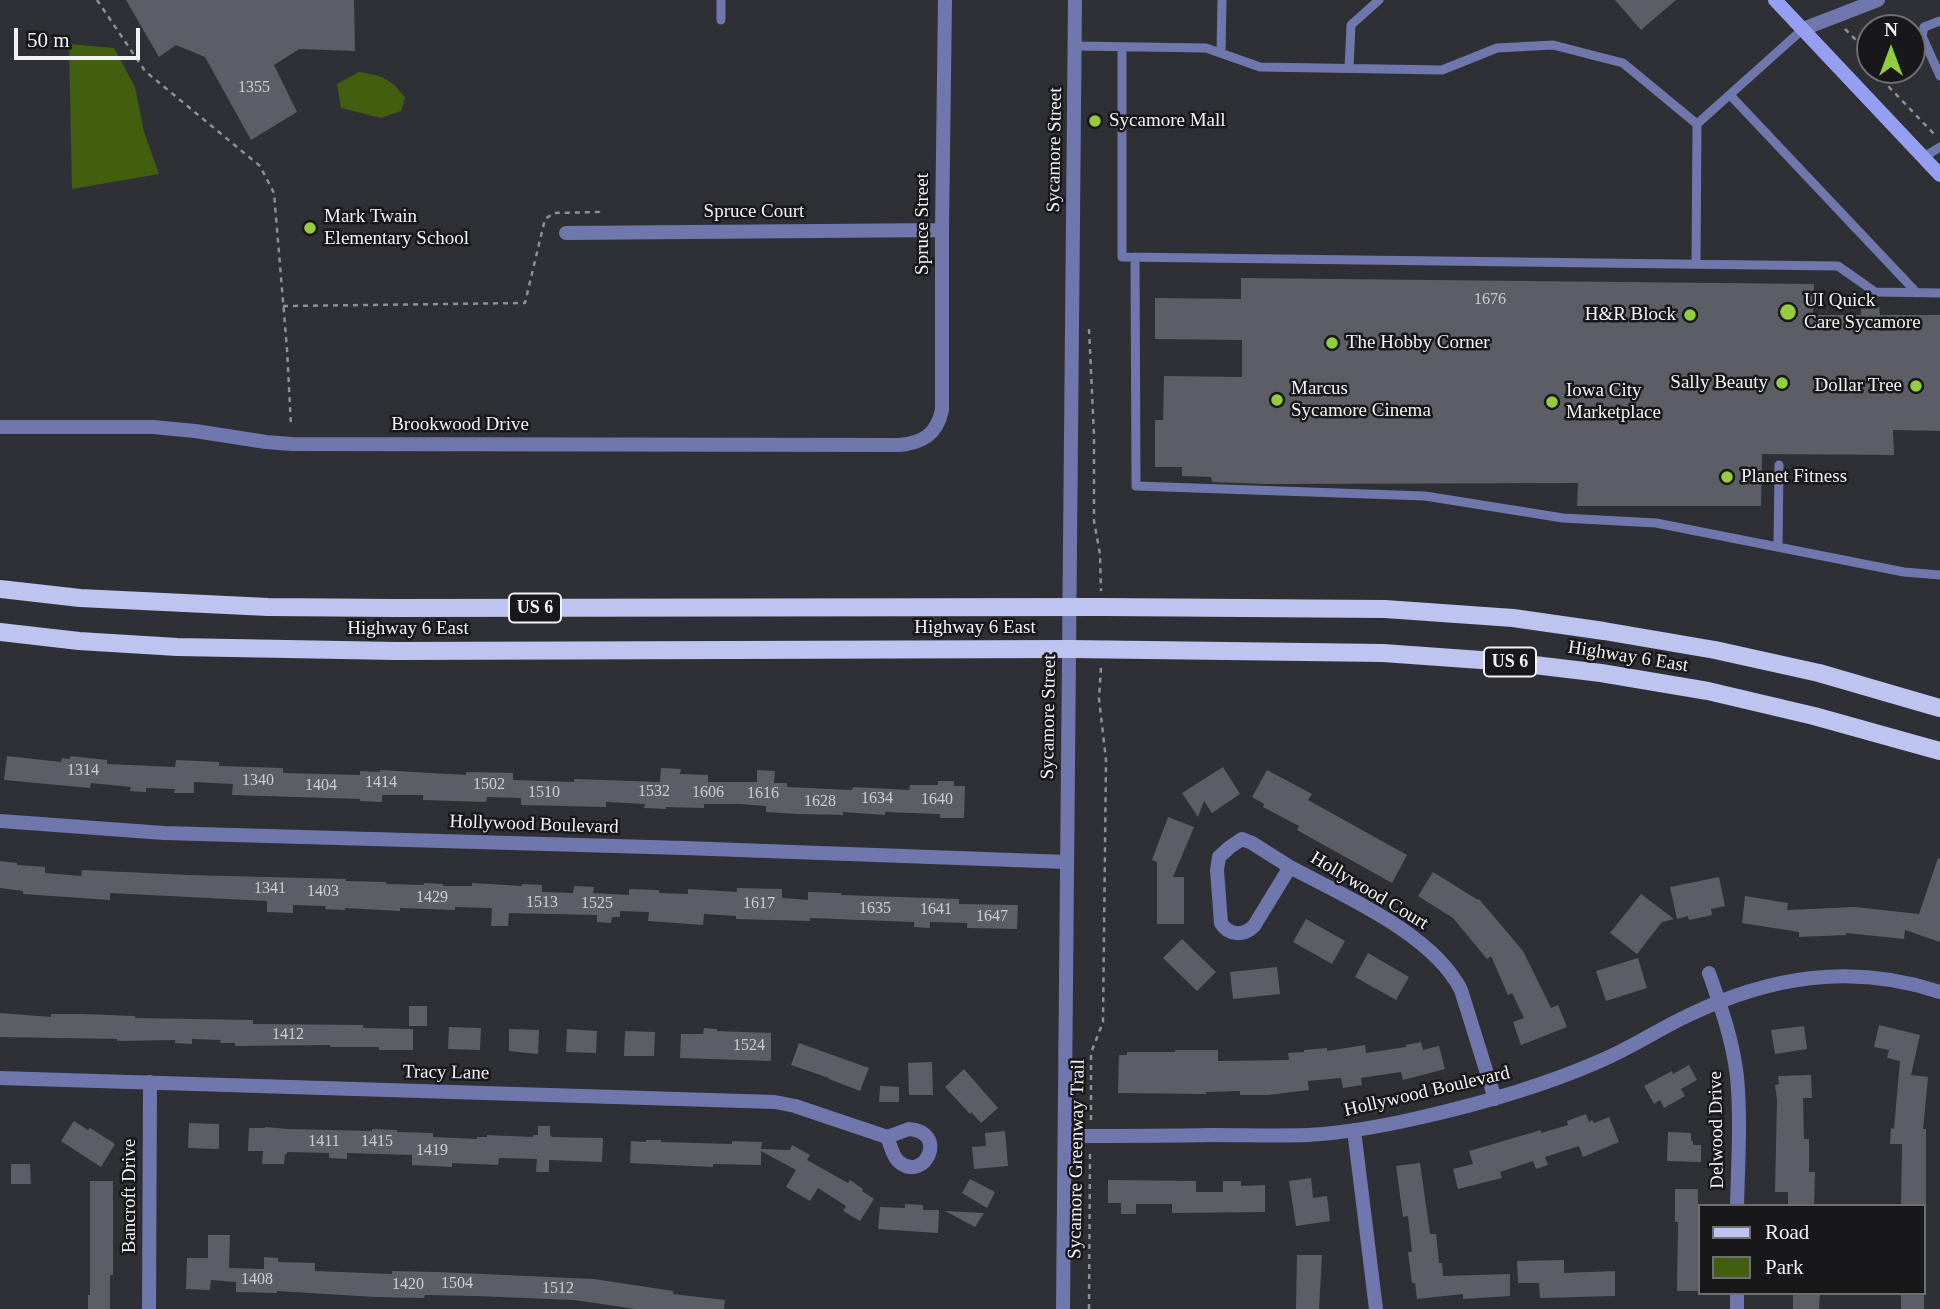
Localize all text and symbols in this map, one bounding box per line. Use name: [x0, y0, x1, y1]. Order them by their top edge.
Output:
scale bar: [18, 14, 144, 58]
north arrow: [1856, 14, 1926, 84]
text: N: [1884, 19, 1898, 40]
text: 50 m: [27, 28, 70, 52]
house number: 1355: [238, 78, 270, 98]
street label: Sycamore Street: [1043, 87, 1067, 213]
place label: Sycamore Mall: [1109, 110, 1226, 132]
marker: Sycamore Mall: [1087, 113, 1103, 129]
street label: Spruce Street: [912, 173, 934, 275]
street label: Spruce Court: [704, 201, 804, 223]
place label: Mark Twain Elementary School: [324, 206, 469, 250]
marker: Mark Twain Elementary School: [302, 220, 318, 236]
house number: 1676: [1474, 290, 1506, 310]
place label: UI Quick Care Sycamore: [1804, 290, 1921, 334]
marker: UI Quick Care Sycamore: [1778, 302, 1798, 322]
place label: H&R Block: [1585, 304, 1676, 326]
marker: H&R Block: [1682, 307, 1698, 323]
place label: The Hobby Corner: [1346, 332, 1490, 354]
marker: The Hobby Corner: [1324, 335, 1340, 351]
place label: Sally Beauty: [1670, 372, 1768, 394]
marker: Sally Beauty: [1774, 375, 1790, 391]
place label: Dollar Tree: [1815, 375, 1902, 397]
place label: Marcus Sycamore Cinema: [1291, 378, 1431, 422]
marker: Dollar Tree: [1908, 378, 1924, 394]
place label: Iowa City Marketplace: [1566, 380, 1661, 424]
marker: Marcus Sycamore Cinema: [1269, 392, 1285, 408]
marker: Iowa City Marketplace: [1544, 394, 1560, 410]
street label: Brookwood Drive: [391, 414, 529, 436]
place label: Planet Fitness: [1741, 466, 1847, 488]
marker: Planet Fitness: [1719, 469, 1735, 485]
road number: US 6: [509, 594, 561, 622]
street label: Highway 6 East: [914, 617, 1036, 639]
street label: Highway 6 East: [347, 618, 469, 640]
street label: Highway 6 East: [1566, 636, 1690, 678]
road number: US 6: [1484, 648, 1536, 676]
street label: Sycamore Street: [1037, 654, 1061, 780]
house number: 1314: [67, 761, 99, 781]
house number: 1340: [242, 771, 274, 791]
house number: 1414: [365, 773, 397, 793]
house number: 1502: [473, 775, 505, 795]
house number: 1404: [305, 776, 337, 796]
house number: 1532: [638, 782, 670, 802]
house number: 1510: [528, 783, 560, 803]
house number: 1606: [692, 783, 724, 803]
house number: 1616: [747, 784, 779, 804]
house number: 1634: [861, 789, 893, 809]
house number: 1640: [921, 790, 953, 810]
house number: 1628: [804, 792, 836, 812]
street label: Hollywood Boulevard: [449, 811, 619, 839]
street label: Hollywood Court: [1306, 847, 1432, 935]
house number: 1341: [254, 879, 286, 899]
house number: 1403: [307, 882, 339, 902]
house number: 1429: [416, 888, 448, 908]
house number: 1513: [526, 893, 558, 913]
house number: 1525: [581, 894, 613, 914]
house number: 1617: [743, 894, 775, 914]
house number: 1635: [859, 899, 891, 919]
house number: 1641: [920, 900, 952, 920]
house number: 1647: [976, 907, 1008, 927]
house number: 1412: [272, 1025, 304, 1045]
house number: 1524: [733, 1036, 765, 1056]
street label: Sycamore Greenway Trail: [1064, 1059, 1090, 1259]
street label: Tracy Lane: [403, 1061, 489, 1085]
street label: Hollywood Boulevard: [1342, 1062, 1512, 1122]
street label: Delwood Drive: [1705, 1071, 1729, 1189]
house number: 1411: [308, 1132, 340, 1152]
house number: 1415: [361, 1132, 393, 1152]
street label: Bancroft Drive: [119, 1139, 141, 1253]
house number: 1419: [416, 1141, 448, 1161]
legend: [1699, 1204, 1926, 1295]
text: Road: [1765, 1220, 1809, 1244]
text: Park: [1765, 1255, 1804, 1279]
house number: 1408: [241, 1270, 273, 1290]
house number: 1504: [441, 1274, 473, 1294]
house number: 1420: [392, 1275, 424, 1295]
house number: 1512: [542, 1279, 574, 1299]

